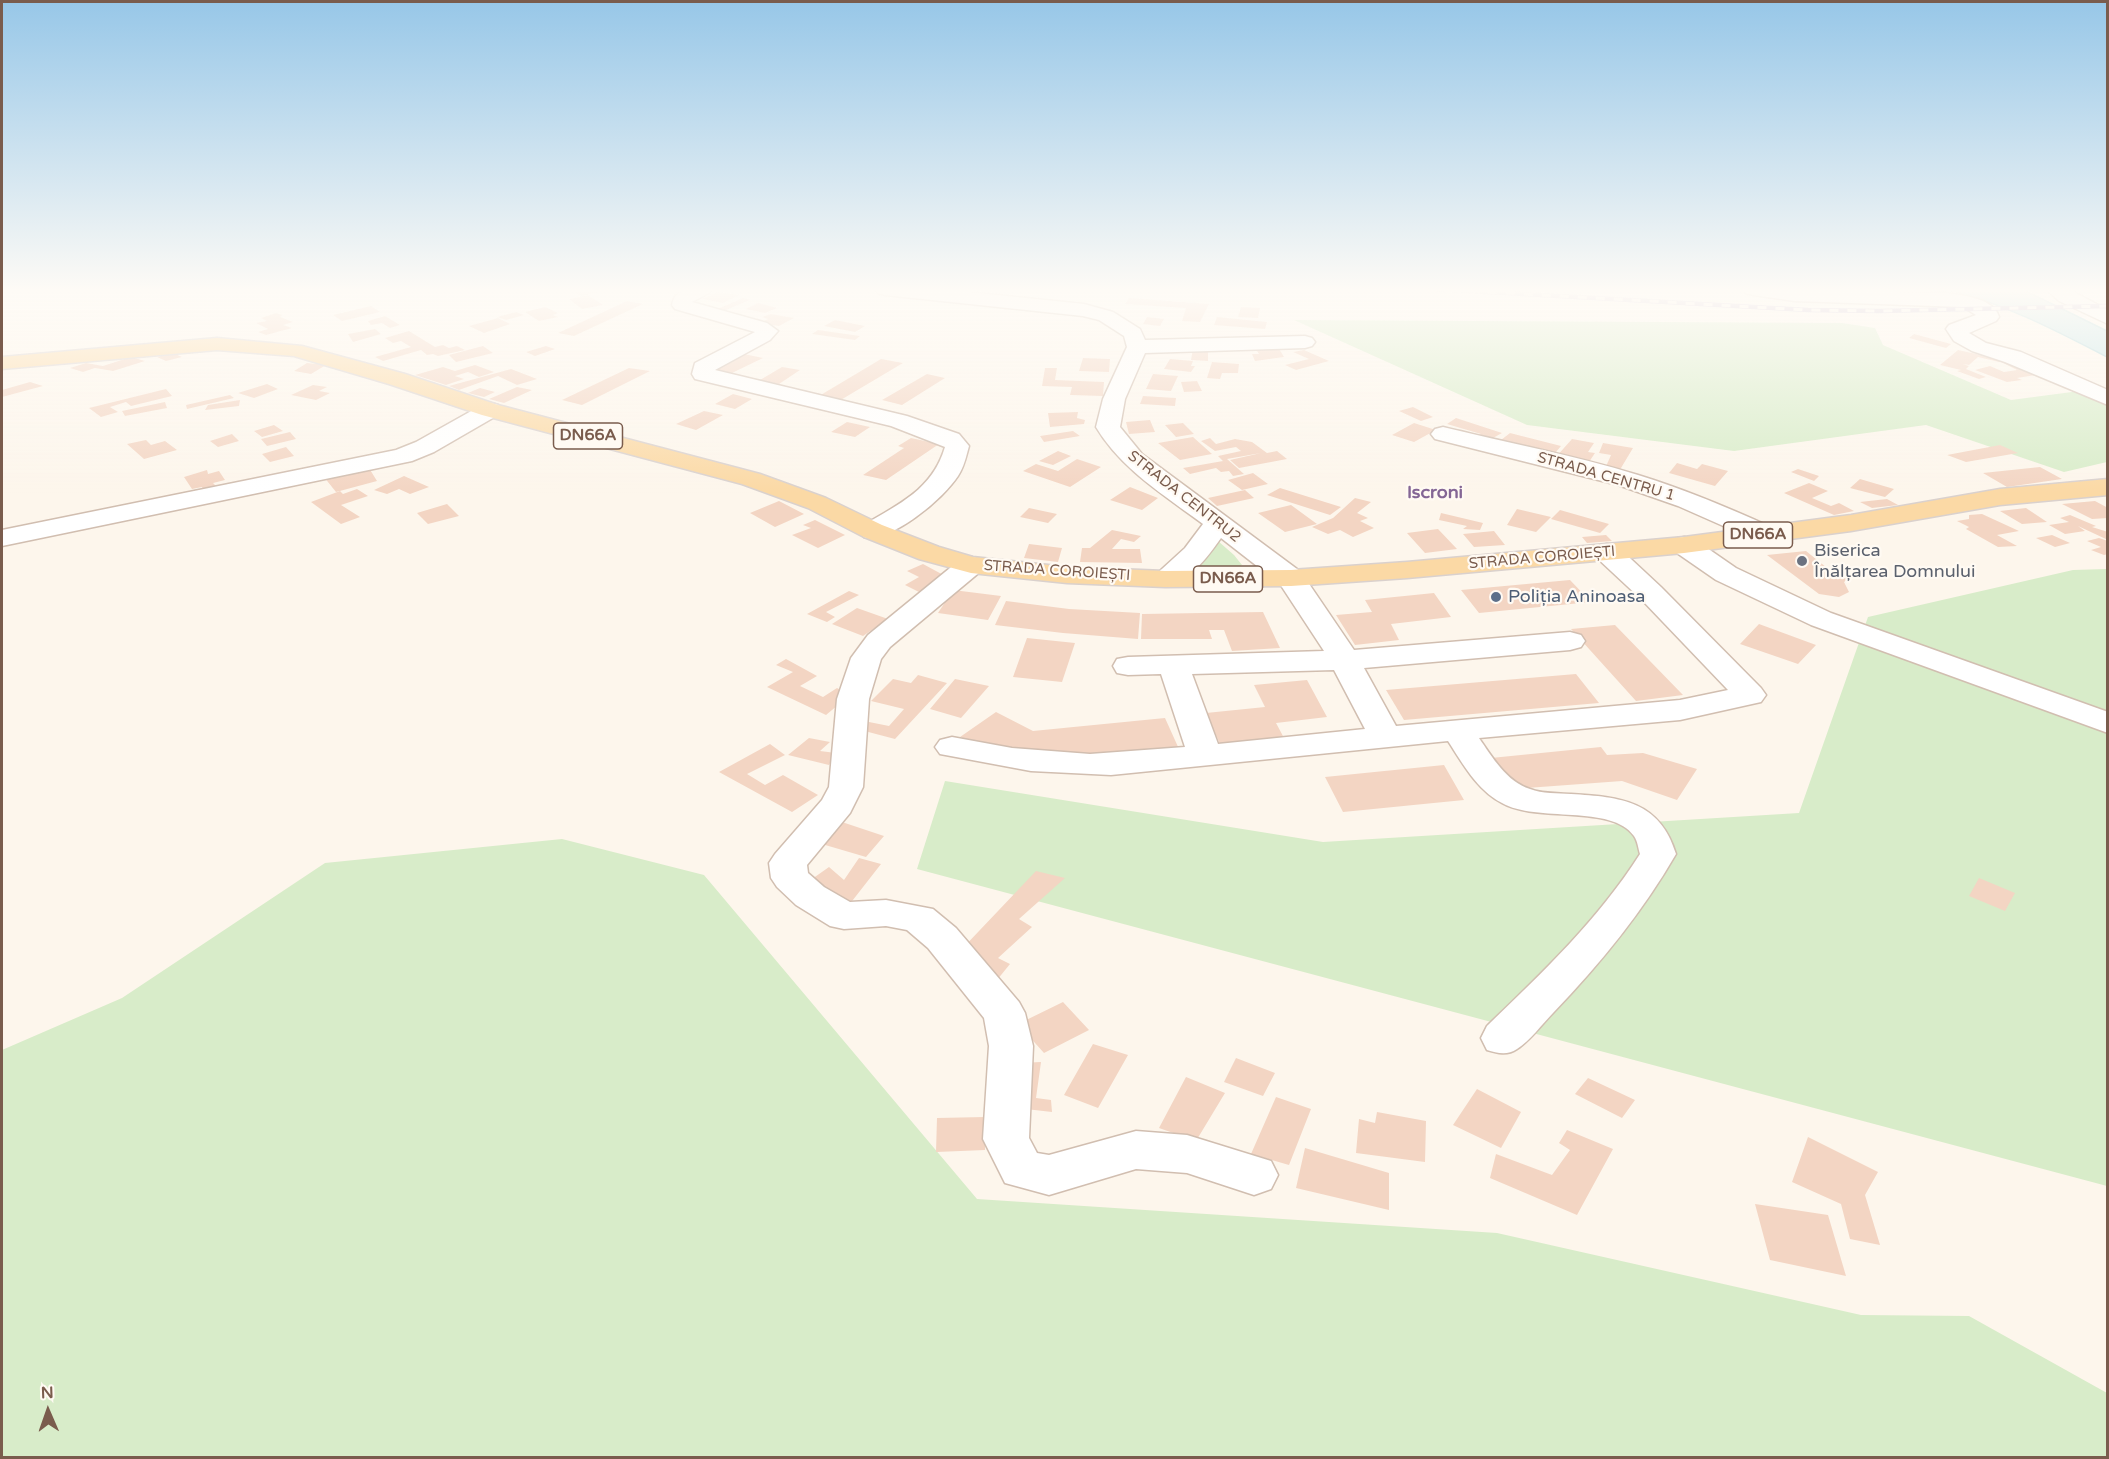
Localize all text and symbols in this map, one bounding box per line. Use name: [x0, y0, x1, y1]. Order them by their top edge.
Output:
road number: DN66A: [554, 423, 622, 449]
street label: STRADA CENTRU2: [1124, 447, 1244, 547]
street label: STRADA CENTRU 1: [1535, 449, 1677, 505]
district label: Iscroni: [1407, 482, 1463, 504]
road number: DN66A: [1724, 522, 1792, 548]
place label: Biserica Înălțarea Domnului: [1814, 540, 1976, 582]
street label: STRADA COROIEȘTI: [1468, 543, 1616, 573]
marker: Biserica Înălțarea Domnului: [1795, 554, 1809, 568]
street label: STRADA COROIEȘTI: [983, 557, 1131, 585]
road number: DN66A: [1194, 566, 1262, 592]
place label: Poliția Aninoasa: [1508, 586, 1645, 608]
marker: Poliția Aninoasa: [1489, 590, 1503, 604]
north arrow: [18, 1381, 78, 1441]
text: N: [41, 1383, 54, 1403]

